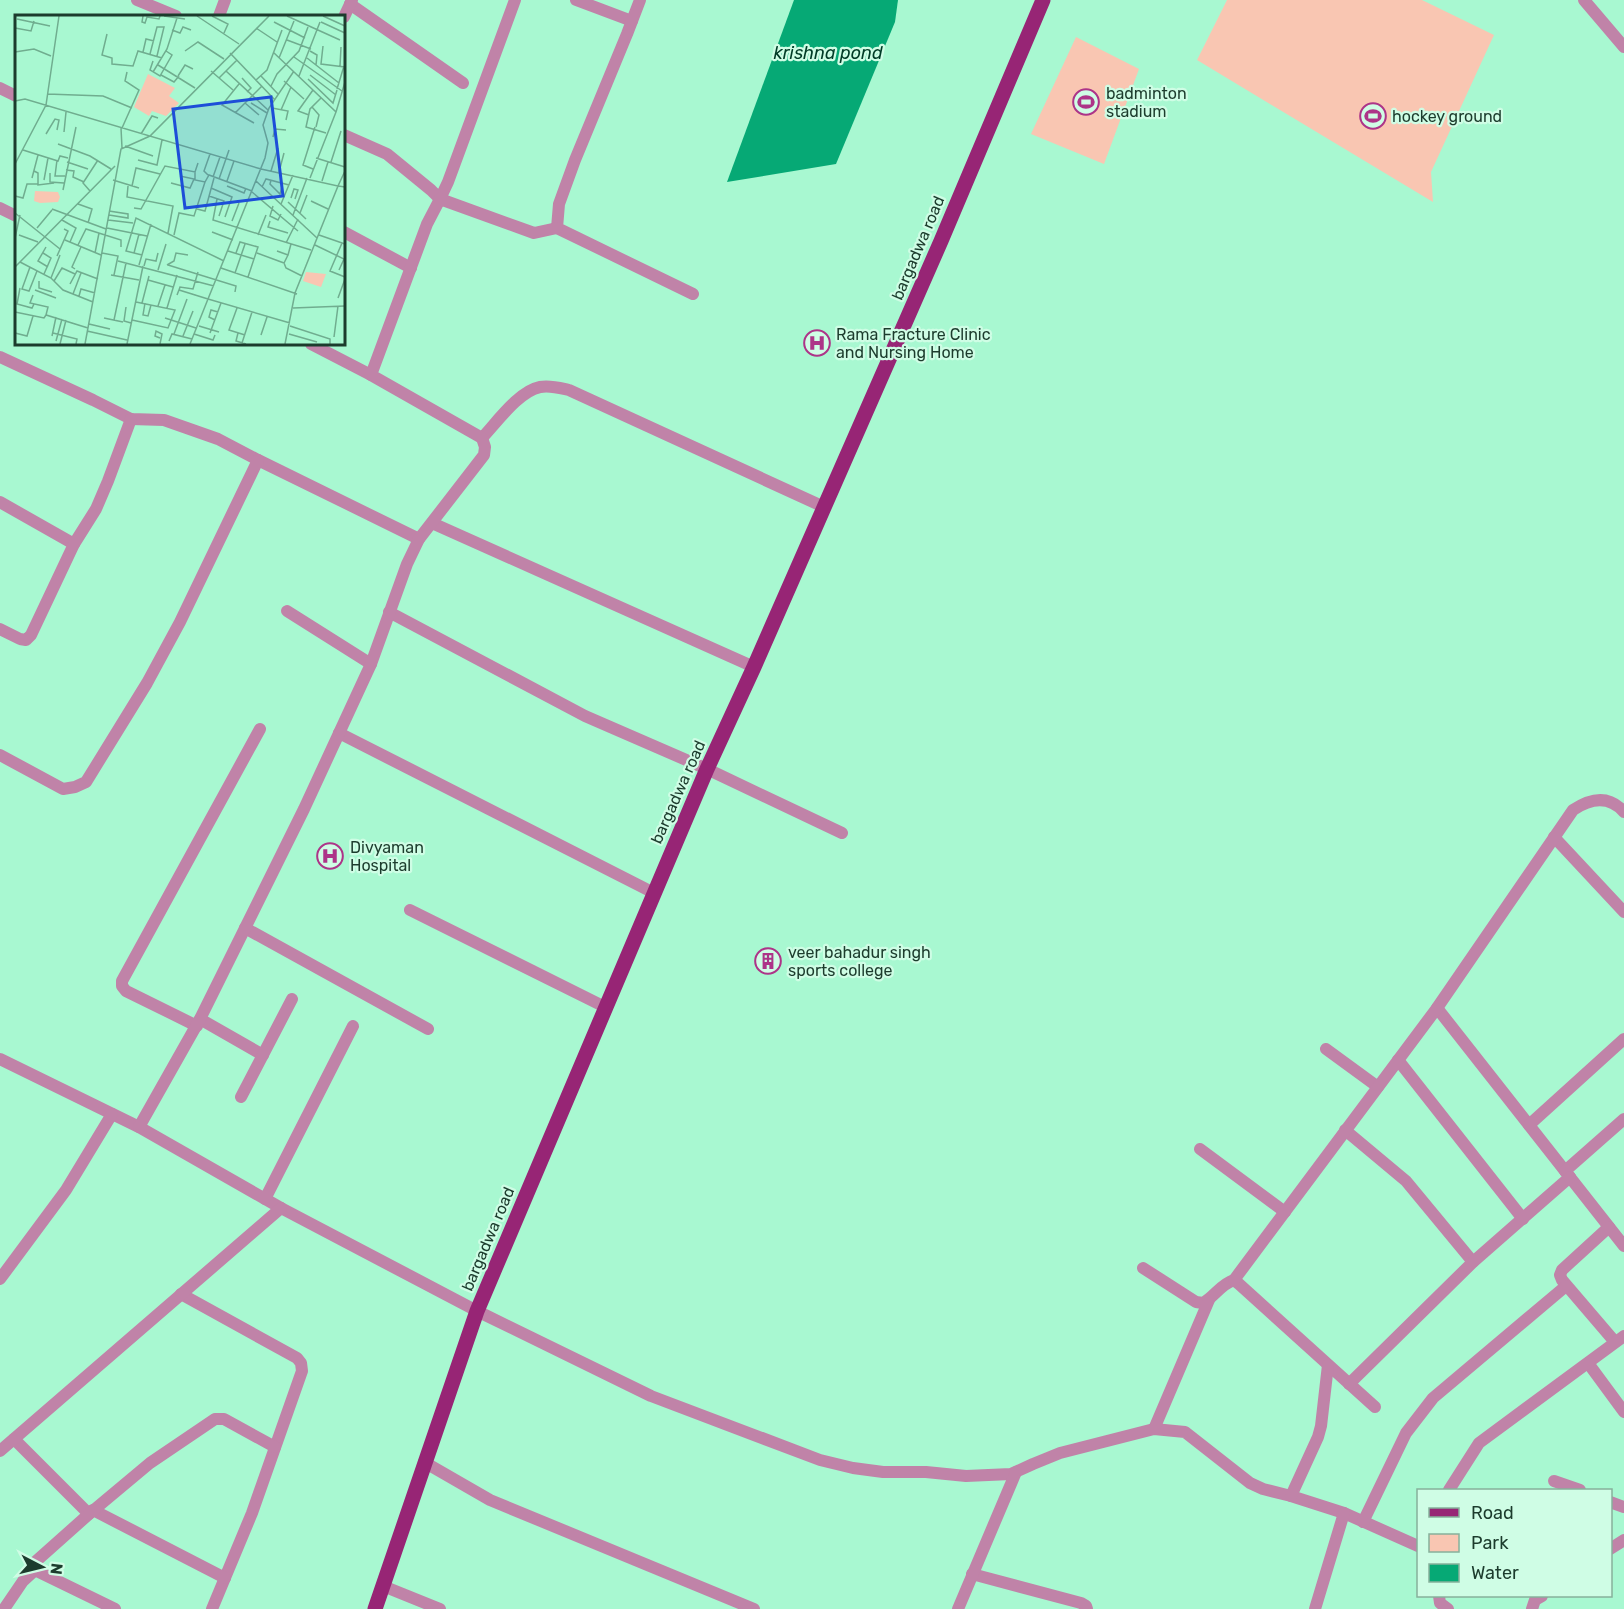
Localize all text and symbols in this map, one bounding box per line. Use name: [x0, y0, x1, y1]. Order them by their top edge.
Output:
inset map: [15, 15, 345, 345]
water label: krishna pond: [773, 42, 883, 64]
place label: badminton stadium: [1106, 84, 1187, 121]
sports icon: badminton stadium: [1071, 87, 1101, 117]
sports icon: hockey ground: [1358, 101, 1388, 131]
place label: hockey ground: [1392, 107, 1502, 126]
street label: bargadwa road: [888, 193, 948, 303]
place label: Rama Fracture Clinic and Nursing Home: [836, 325, 991, 362]
hospital icon: Rama Fracture Clinic and Nursing Home: [802, 328, 832, 358]
street label: bargadwa road: [647, 737, 709, 847]
place label: Divyaman Hospital: [350, 838, 424, 875]
hospital icon: Divyaman Hospital: [315, 841, 345, 871]
place label: veer bahadur singh sports college: [788, 943, 931, 980]
building icon: veer bahadur singh sports college: [753, 946, 783, 976]
street label: bargadwa road: [458, 1184, 518, 1294]
legend: [1417, 1489, 1612, 1597]
text: Road: [1471, 1502, 1514, 1524]
text: Park: [1471, 1532, 1509, 1554]
north arrow: [12, 1537, 72, 1597]
text: N: [46, 1562, 67, 1576]
text: Water: [1471, 1562, 1519, 1584]

